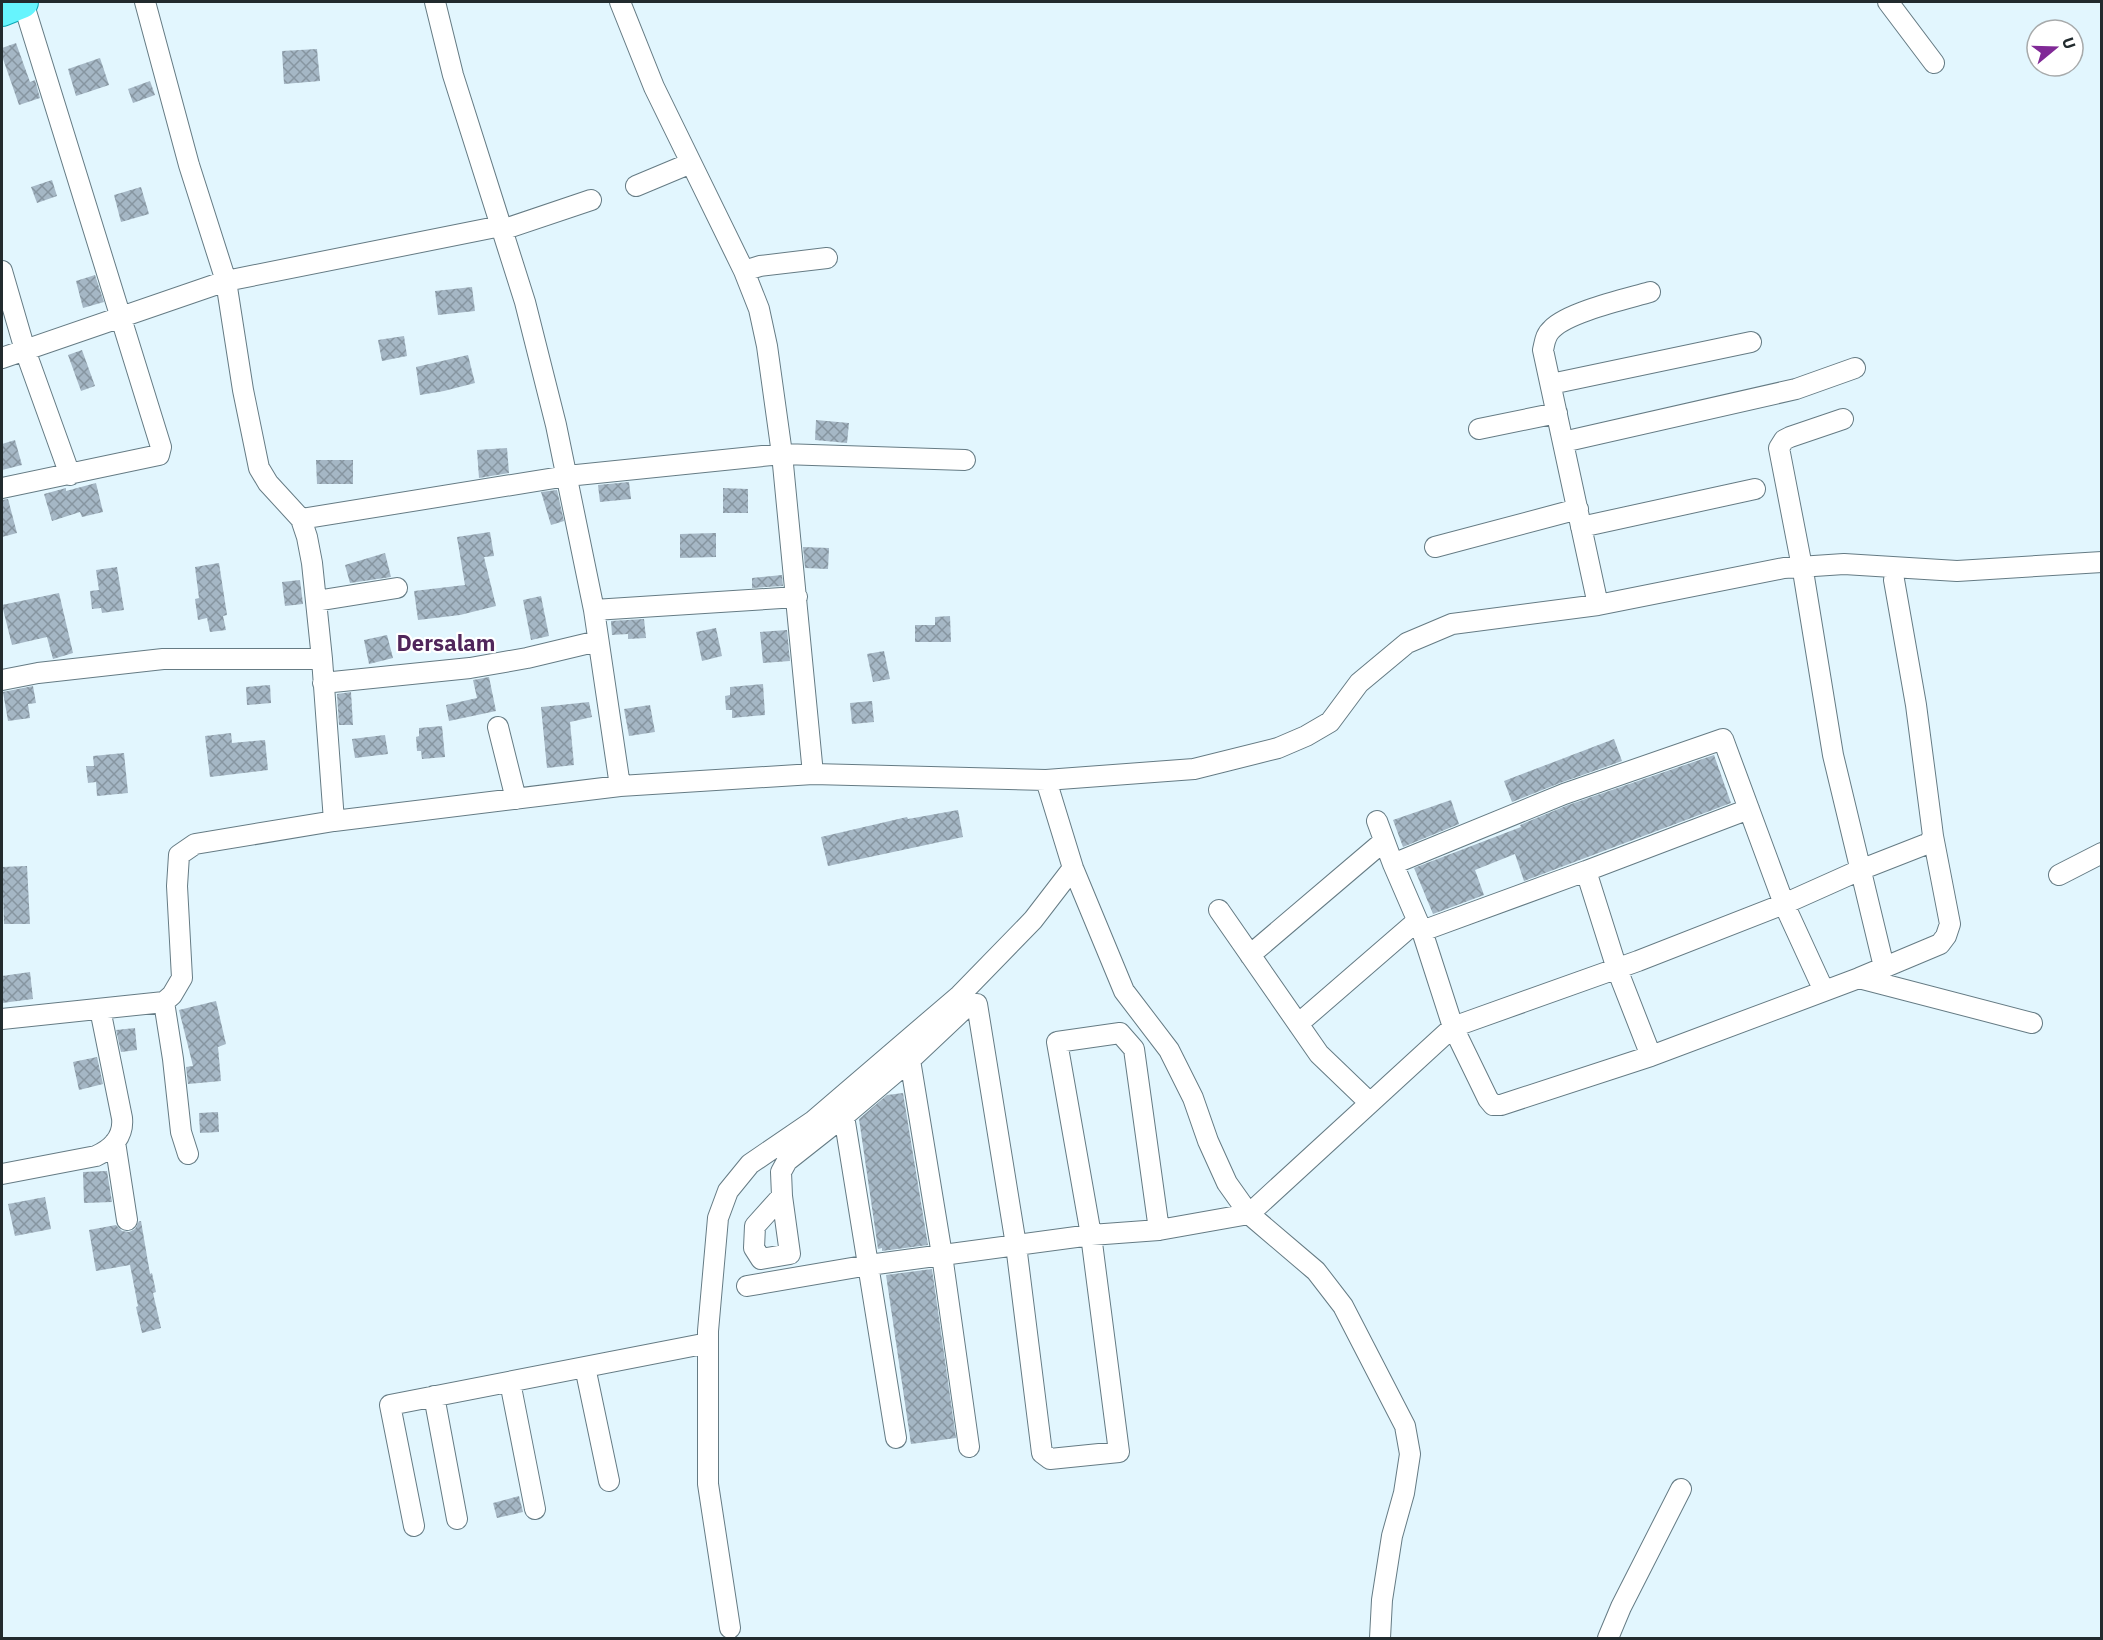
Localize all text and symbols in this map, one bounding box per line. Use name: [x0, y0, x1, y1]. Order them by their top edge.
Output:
north arrow: [2025, 18, 2085, 78]
text: U: [2058, 35, 2080, 52]
district label: Dersalam: [396, 628, 496, 657]

